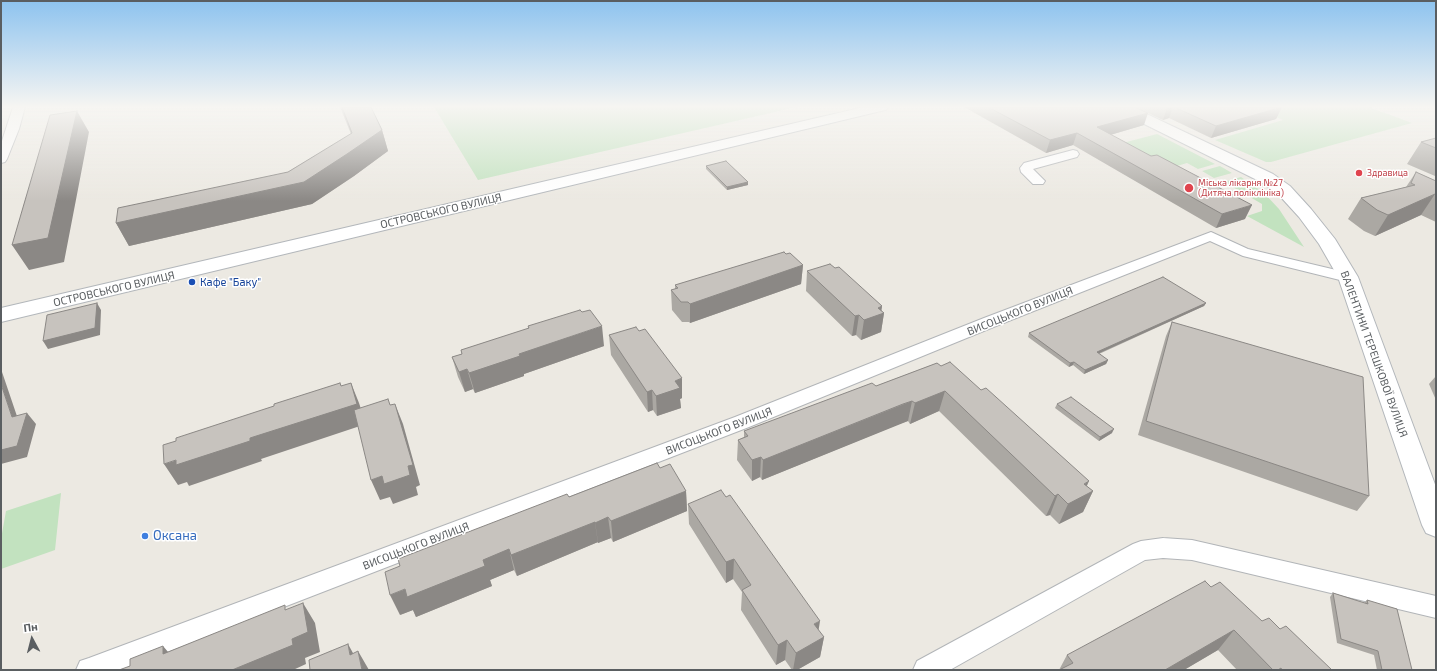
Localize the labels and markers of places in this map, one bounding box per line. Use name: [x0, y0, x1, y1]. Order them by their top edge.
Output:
marker: Здравица: [1354, 168, 1364, 178]
place label: Здравица: [1367, 168, 1408, 178]
place label: Міська лікарня №27 (Дитяча поліклініка): [1198, 178, 1284, 199]
marker: Міська лікарня №27 (Дитяча поліклініка): [1183, 182, 1195, 194]
place label: Кафе "Баку": [200, 275, 261, 289]
marker: Кафе "Баку": [187, 277, 197, 287]
place label: Оксана: [153, 528, 197, 544]
marker: Оксана: [140, 531, 150, 541]

